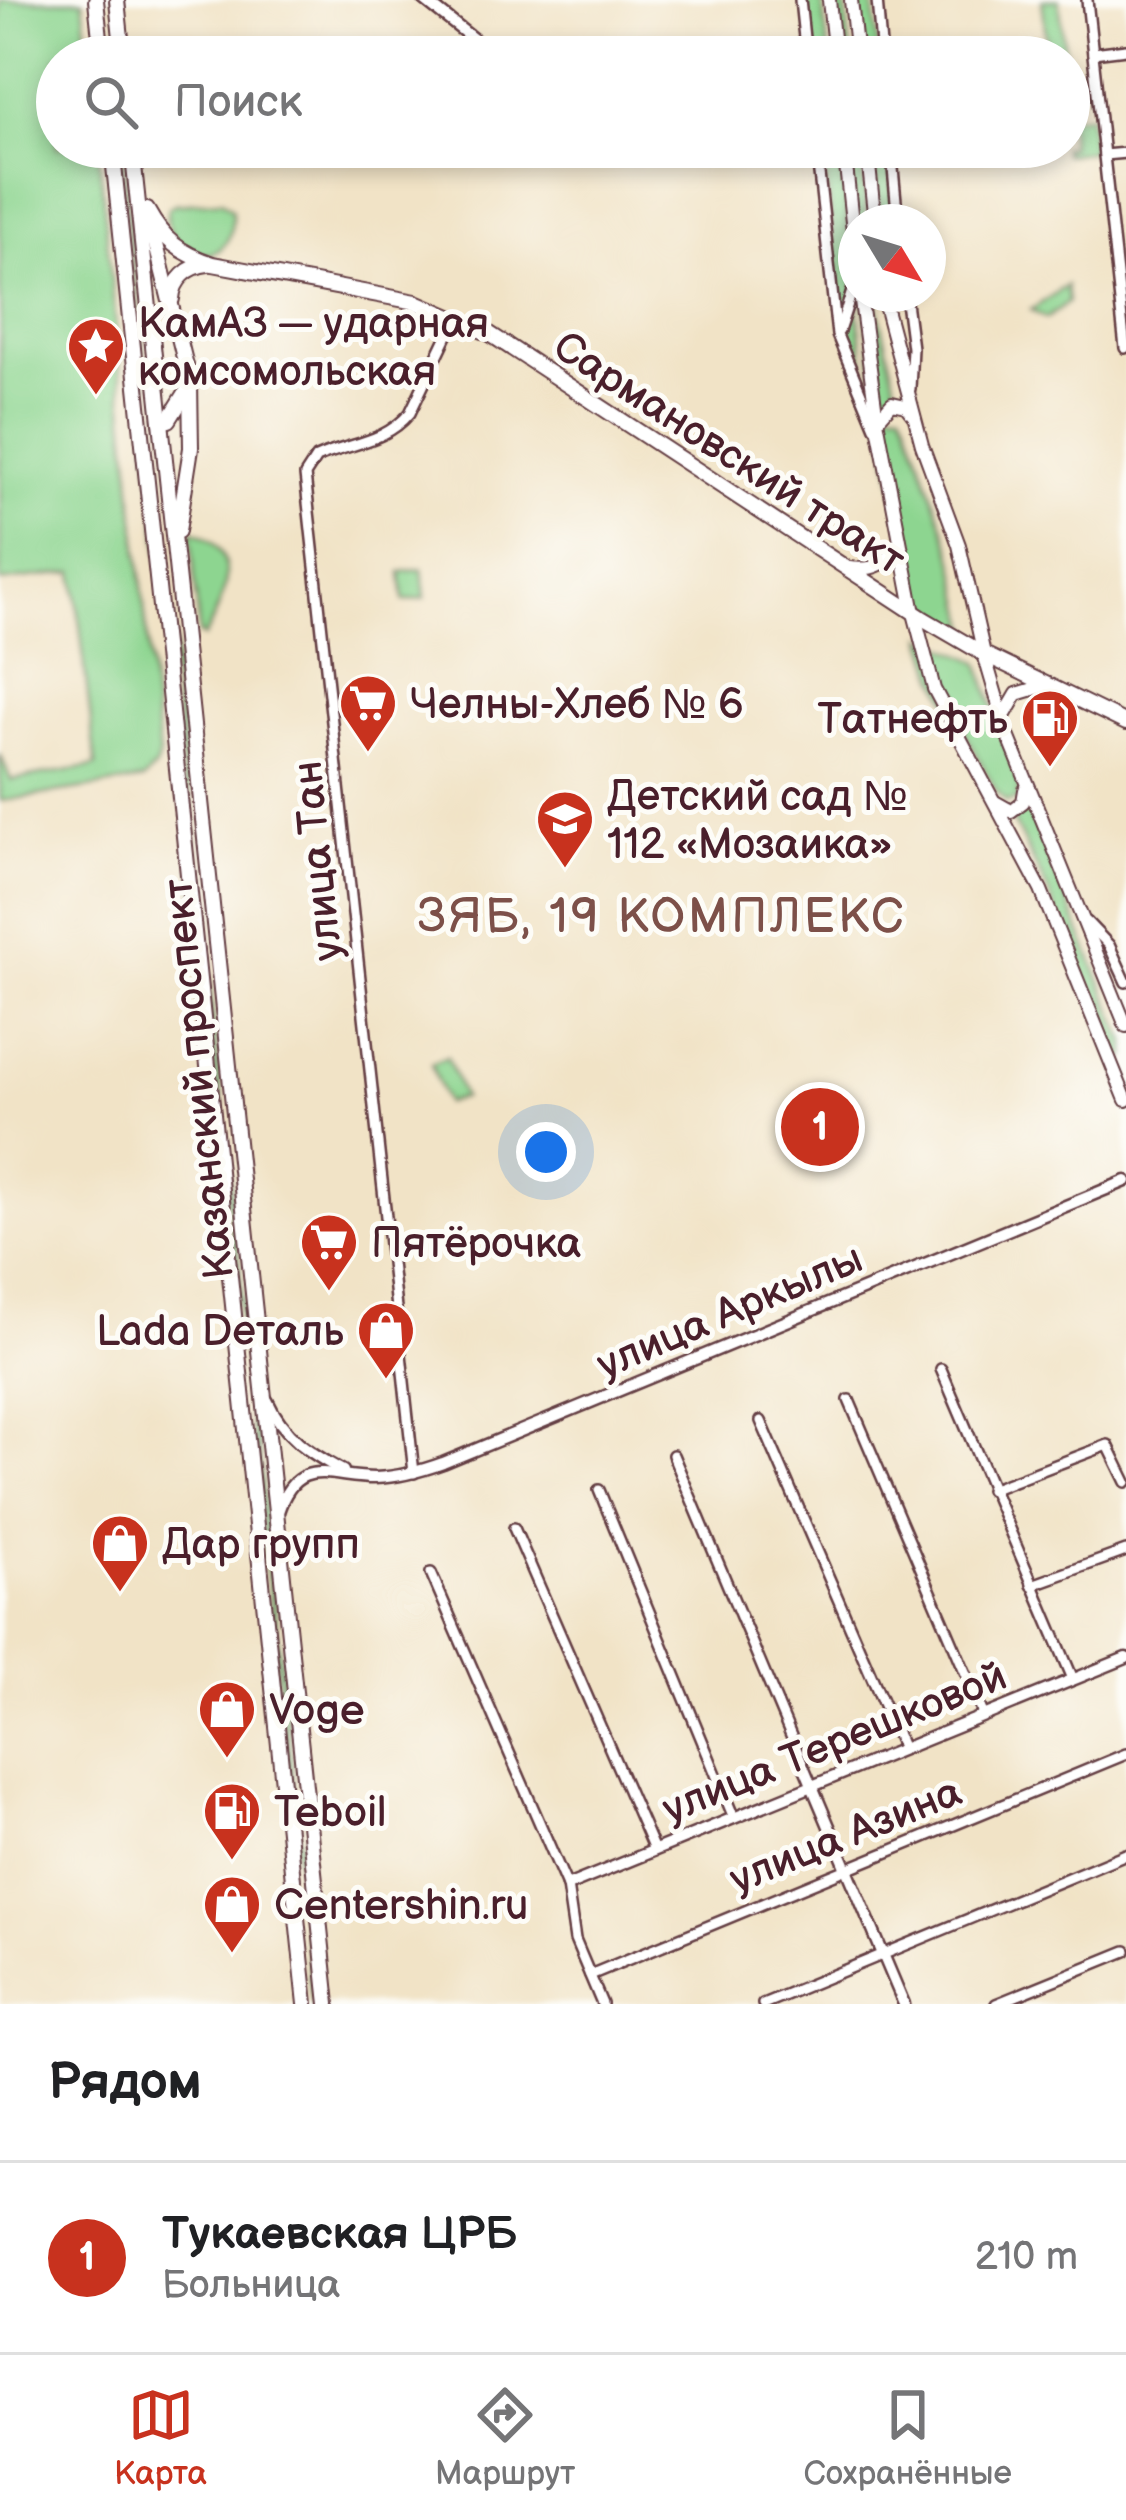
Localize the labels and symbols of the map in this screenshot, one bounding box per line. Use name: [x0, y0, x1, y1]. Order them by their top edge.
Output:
north arrow: [838, 204, 946, 312]
place label: КамАЗ — ударная комсомольская: [138, 299, 489, 398]
place icon: КамАЗ — ударная комсомольская: [65, 315, 127, 397]
street label: Сармановский тракт: [543, 321, 914, 587]
supermarket icon: Челны-Хлеб № 6: [337, 672, 399, 754]
place label: Челны-Хлеб № 6: [410, 680, 744, 731]
fuel station icon: Татнефть: [1019, 687, 1081, 769]
place label: Татнефть: [817, 695, 1008, 746]
street label: улица Тан: [283, 758, 354, 963]
place label: Детский сад № 112 «Мозаика»: [607, 772, 908, 871]
school or university icon: Детский сад № 112 «Мозаика»: [534, 788, 596, 870]
street label: Казанский проспект: [153, 875, 246, 1282]
district label: ЗЯБ, 19 КОМПЛЕКС: [417, 889, 907, 946]
pin: 1: [781, 1082, 859, 1172]
your location: [516, 1122, 576, 1182]
supermarket icon: Пятёрочка: [298, 1211, 360, 1293]
place label: Пятёрочка: [371, 1219, 582, 1270]
street label: улица Аркылы: [590, 1233, 870, 1391]
shop icon: Lada Dеталь: [355, 1299, 417, 1381]
place label: Lada Dеталь: [96, 1307, 344, 1358]
shop icon: Дар групп: [89, 1512, 151, 1594]
place label: Дар групп: [162, 1520, 360, 1571]
street label: улица Терешковой: [656, 1651, 1014, 1836]
shop icon: Voge: [196, 1678, 258, 1760]
place label: Voge: [269, 1686, 365, 1737]
street label: улица Азина: [723, 1767, 969, 1906]
fuel station icon: Teboil: [201, 1780, 263, 1862]
place label: Teboil: [274, 1788, 386, 1839]
shop icon: Centershin.ru: [201, 1873, 263, 1955]
place label: Centershin.ru: [274, 1881, 528, 1932]

